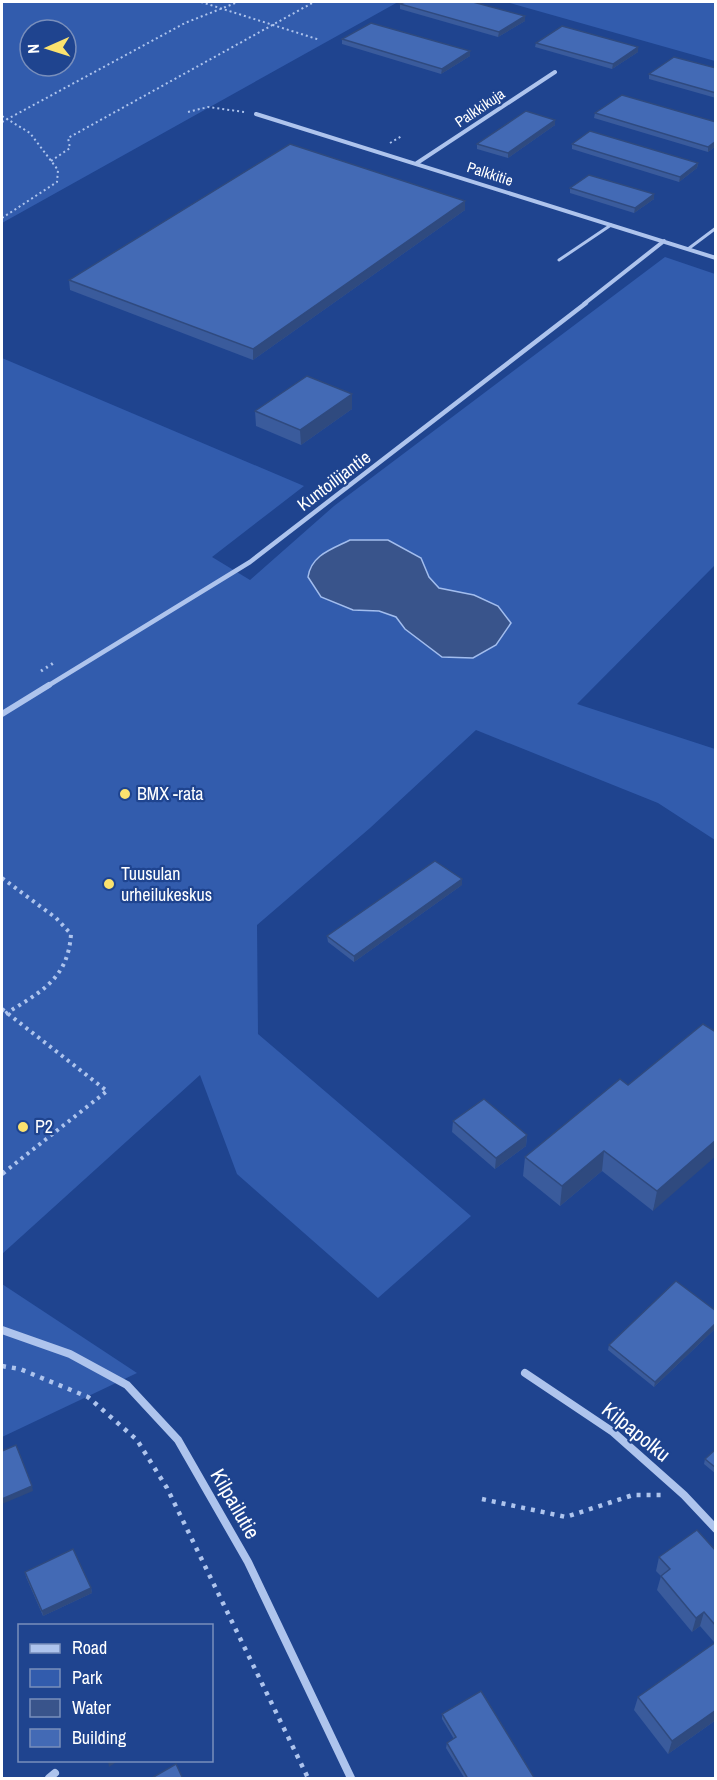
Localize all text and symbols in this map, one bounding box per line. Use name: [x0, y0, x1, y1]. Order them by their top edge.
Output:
north arrow: [18, 18, 78, 78]
text: N: [22, 43, 44, 54]
street label: Palkkikuja: [451, 83, 509, 132]
street label: Palkkitie: [464, 156, 516, 191]
street label: Kuntoilijantie: [292, 445, 376, 517]
place label: BMX -rata: [137, 781, 203, 806]
marker: BMX -rata: [118, 787, 132, 801]
place label: Tuusulan urheilukeskus: [121, 861, 212, 907]
marker: Tuusulan urheilukeskus: [102, 877, 116, 891]
place label: P2: [35, 1114, 53, 1139]
marker: P2: [16, 1120, 30, 1134]
street label: Kilpapolku: [596, 1395, 677, 1468]
street label: Kilpailutie: [204, 1463, 267, 1544]
legend: [18, 1624, 213, 1762]
text: Road: [72, 1635, 107, 1660]
text: Park: [72, 1665, 103, 1690]
text: Water: [72, 1695, 111, 1720]
text: Building: [72, 1725, 127, 1750]

